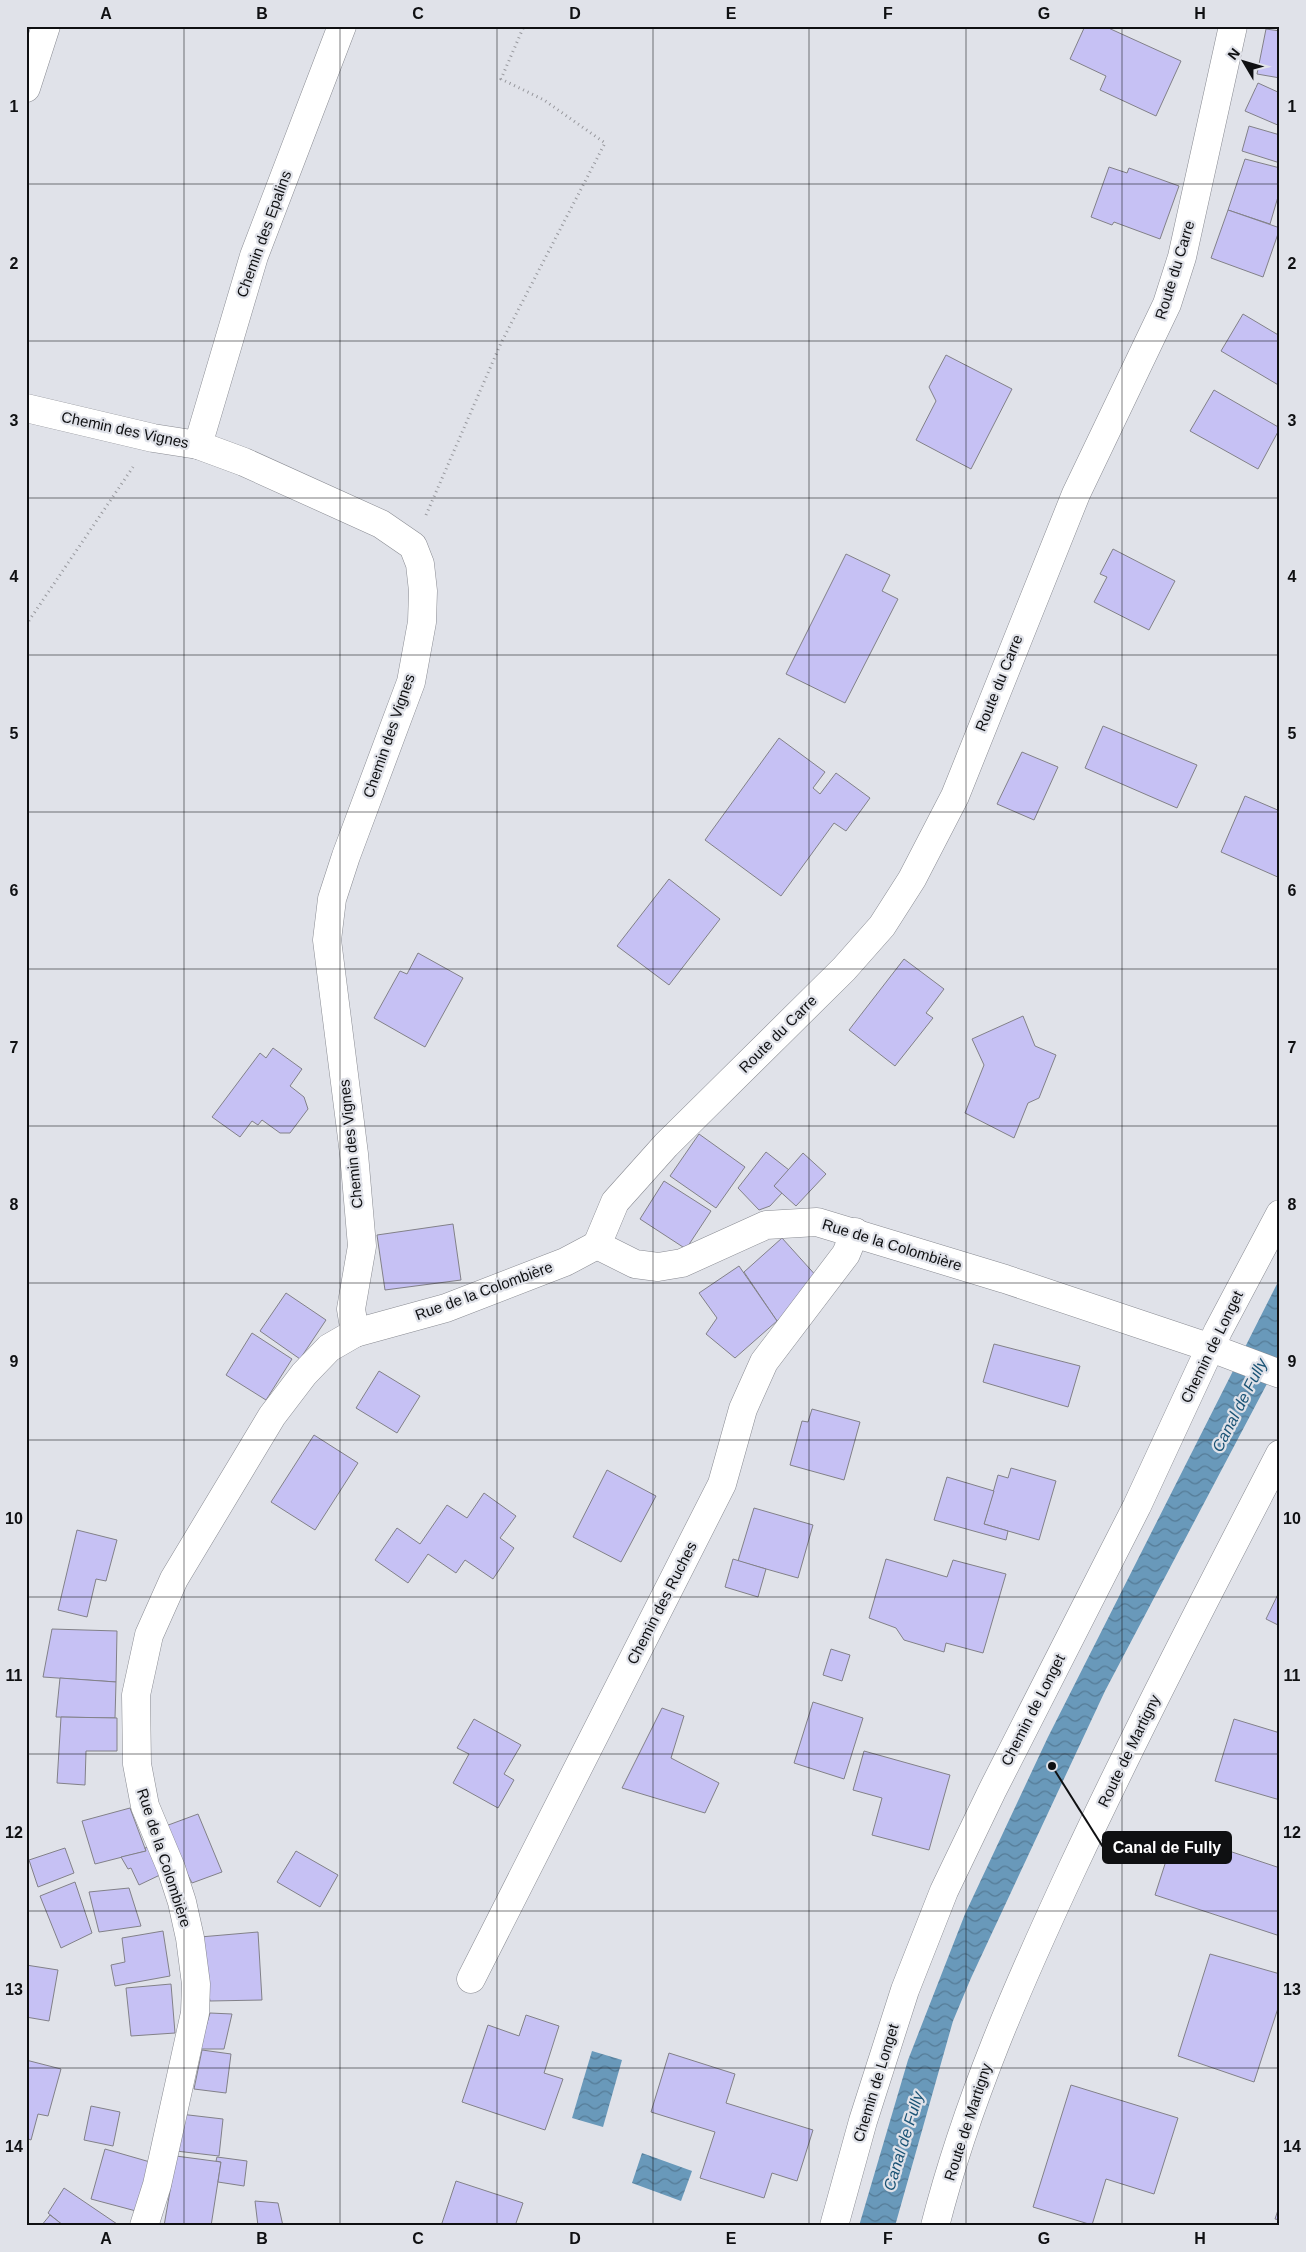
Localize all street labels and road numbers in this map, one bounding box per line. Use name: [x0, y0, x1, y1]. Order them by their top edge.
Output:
street label: Chemin des Epalins: [233, 168, 294, 299]
street label: Route du Carre: [1151, 218, 1198, 321]
street label: Chemin des Vignes: [60, 408, 190, 451]
street label: Route du Carre: [971, 632, 1026, 734]
street label: Chemin des Vignes: [359, 672, 418, 800]
street label: Route du Carre: [735, 991, 820, 1076]
street label: Chemin des Vignes: [335, 1079, 366, 1209]
street label: Rue de la Colombière: [820, 1215, 964, 1274]
street label: Rue de la Colombière: [413, 1258, 555, 1323]
street label: Chemin de Longet: [1177, 1287, 1246, 1406]
street label: Chemin des Ruches: [623, 1539, 700, 1667]
street label: Chemin de Longet: [997, 1651, 1068, 1768]
street label: Route de Martigny: [1094, 1692, 1163, 1810]
street label: Rue de la Colombière: [134, 1786, 195, 1929]
street label: Chemin de Longet: [849, 2021, 902, 2144]
street label: Route de Martigny: [941, 2060, 995, 2183]

